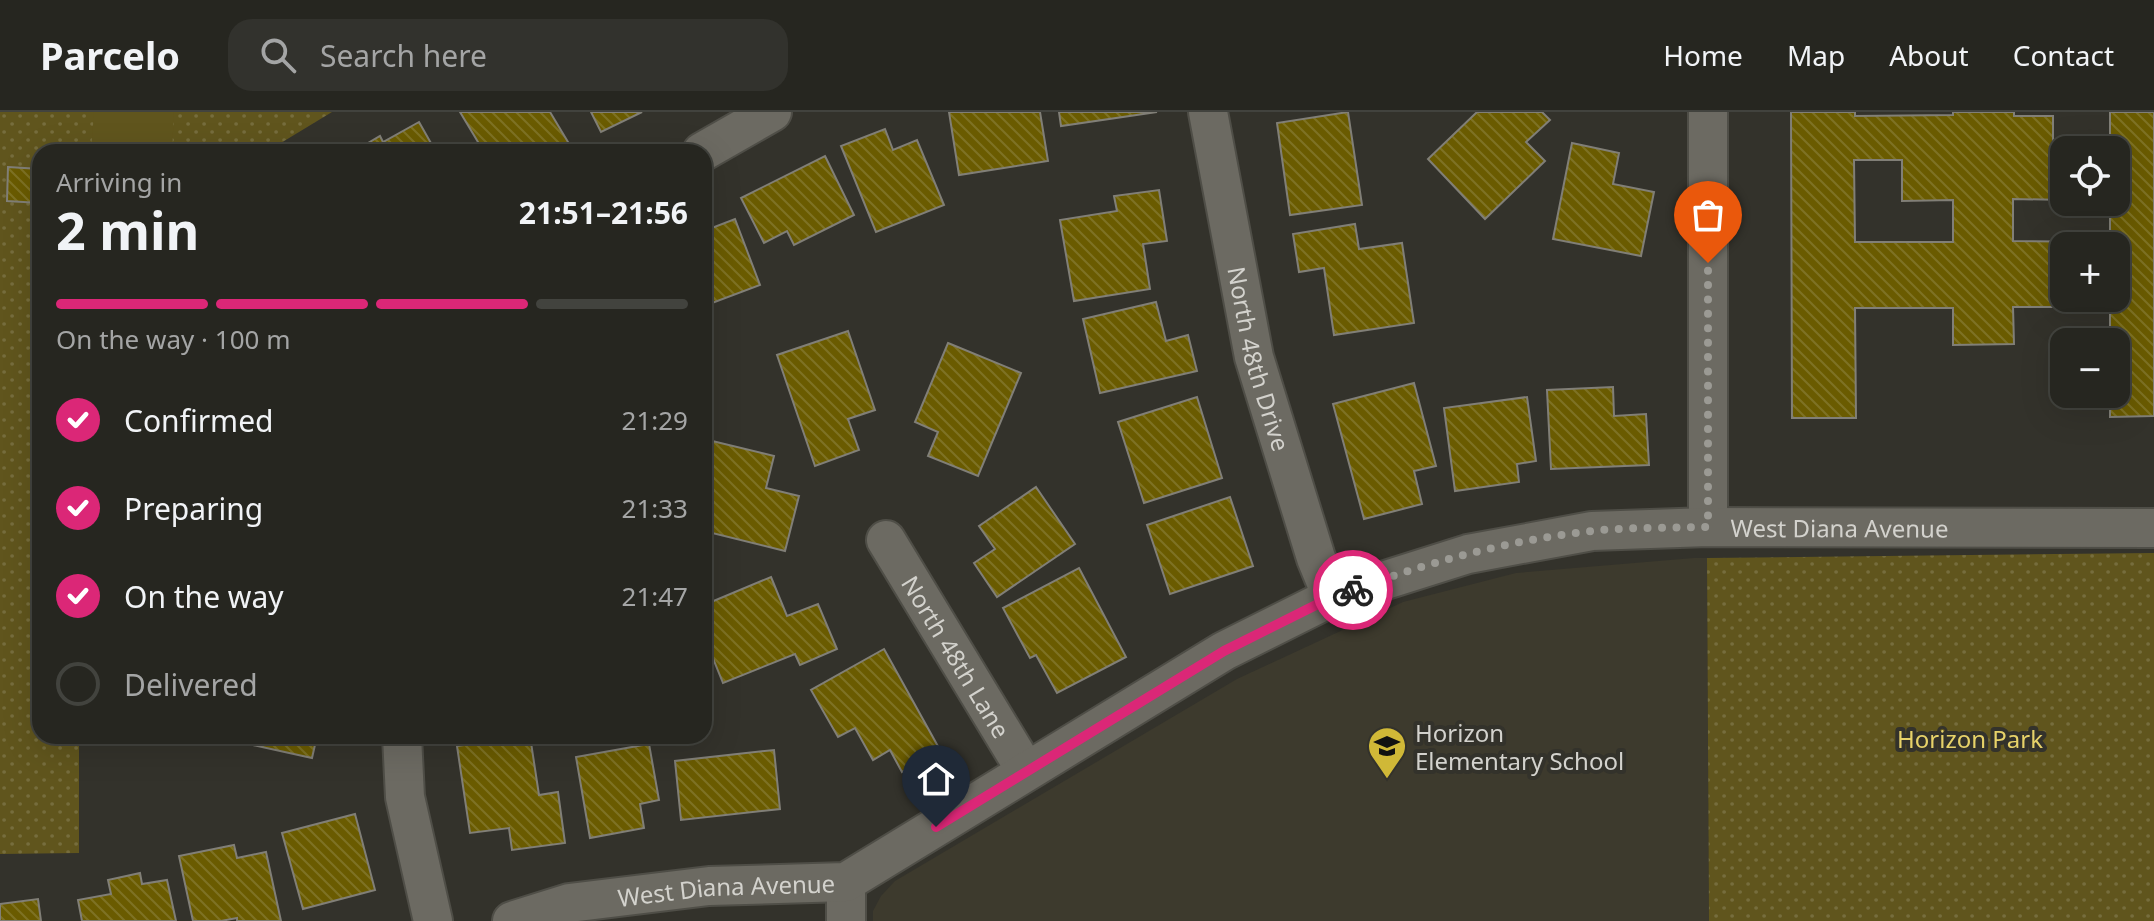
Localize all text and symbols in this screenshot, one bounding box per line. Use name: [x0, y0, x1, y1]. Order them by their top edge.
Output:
search box: [228, 19, 788, 91]
text: Parcelo: [40, 29, 180, 81]
icon: search: [256, 33, 300, 77]
text: Search here: [320, 35, 487, 76]
text: Home: [1663, 36, 1743, 74]
text: Map: [1787, 36, 1845, 74]
text: About: [1889, 36, 1969, 74]
text: Contact: [2013, 36, 2114, 74]
map controls: [2050, 136, 2130, 408]
button: locate: [2050, 136, 2130, 216]
text: Arriving in: [56, 164, 182, 200]
pin: [1674, 181, 1742, 263]
text: 21:51–21:56: [519, 192, 688, 233]
icon: bag: [1686, 193, 1730, 237]
text: 2 min: [56, 194, 199, 265]
button: +: [2050, 232, 2130, 312]
street label: North 48th Drive: [1221, 264, 1298, 455]
text: On the way · 100 m: [56, 321, 290, 357]
button: −: [2050, 328, 2130, 408]
icon: check: [56, 398, 100, 442]
text: Confirmed: [124, 400, 274, 441]
text: 21:29: [622, 402, 688, 438]
icon: check: [56, 486, 100, 530]
text: Preparing: [124, 488, 263, 529]
text: 21:33: [622, 490, 688, 526]
street label: West Diana Avenue: [1731, 511, 1949, 544]
courier: [1313, 550, 1393, 630]
icon: bike: [1331, 568, 1375, 612]
street label: North 48th Lane: [895, 569, 1018, 744]
icon: check: [56, 574, 100, 618]
text: On the way: [124, 576, 284, 617]
text: 21:47: [622, 578, 688, 614]
text: Delivered: [124, 664, 258, 705]
place label: Horizon Elementary School: [1415, 716, 1624, 777]
park label: Horizon Park: [1897, 722, 2043, 755]
school or university icon: Horizon Elementary School: [1366, 725, 1408, 780]
pin: [902, 745, 970, 827]
icon: home: [914, 757, 958, 801]
street label: West Diana Avenue: [616, 866, 836, 913]

